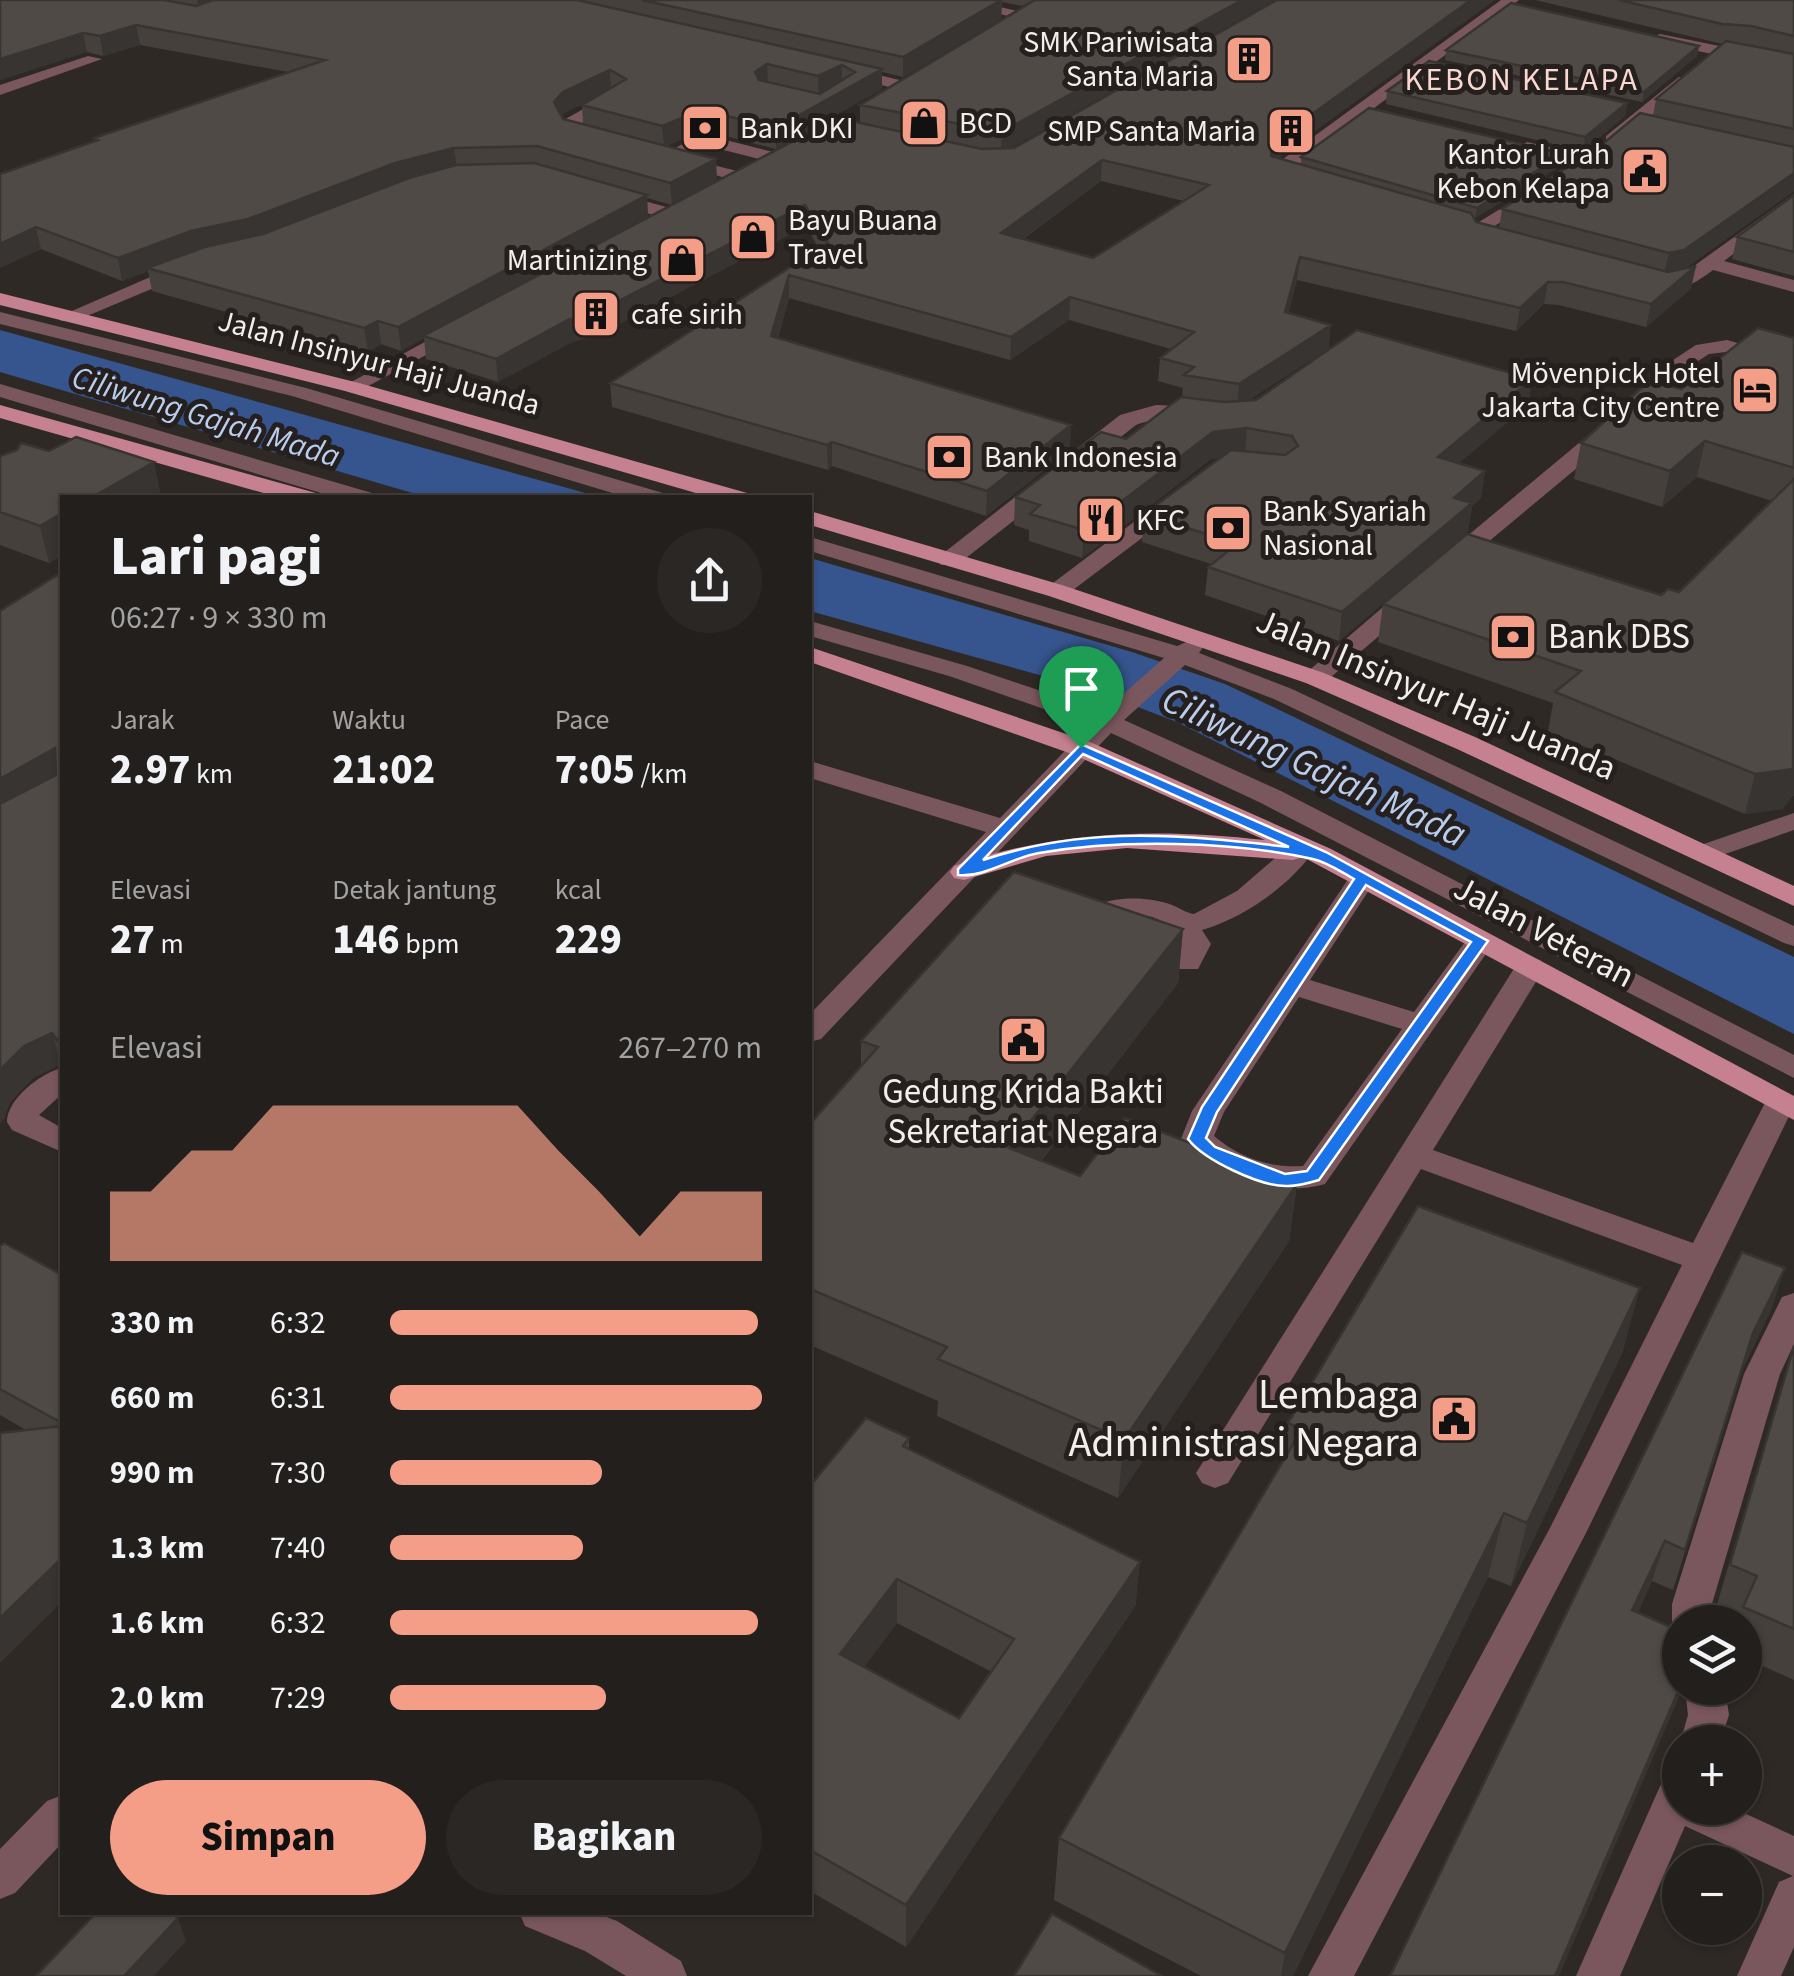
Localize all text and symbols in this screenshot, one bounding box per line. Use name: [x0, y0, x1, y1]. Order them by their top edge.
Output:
place label: SMK Pariwisata Santa Maria: [1023, 21, 1214, 98]
building icon: SMK Pariwisata Santa Maria: [1223, 33, 1275, 85]
district label: KEBON KELAPA: [1405, 57, 1639, 103]
shop icon: BCD: [898, 97, 950, 149]
bank icon: Bank DKI: [679, 102, 731, 154]
place label: BCD: [959, 102, 1012, 145]
building icon: SMP Santa Maria: [1265, 105, 1317, 157]
place label: Bank DKI: [740, 107, 854, 150]
place label: SMP Santa Maria: [1047, 110, 1256, 153]
place label: Kantor Lurah Kebon Kelapa: [1437, 133, 1610, 210]
public building icon: Kantor Lurah Kebon Kelapa: [1619, 145, 1671, 197]
place label: Bayu Buana Travel: [788, 199, 938, 276]
shop icon: Bayu Buana Travel: [727, 211, 779, 263]
shop icon: Martinizing: [656, 234, 708, 286]
place label: Martinizing: [507, 239, 647, 282]
building icon: cafe sirih: [570, 288, 622, 340]
place label: cafe sirih: [631, 293, 743, 336]
street label: Jalan Insinyur Haji Juanda: [213, 299, 545, 427]
place label: Mövenpick Hotel Jakarta City Centre: [1482, 352, 1720, 429]
water label: Ciliwung Gajah Mada: [66, 354, 346, 480]
hotel icon: Mövenpick Hotel Jakarta City Centre: [1729, 364, 1781, 416]
bank icon: Bank Indonesia: [923, 431, 975, 483]
place label: Bank Indonesia: [984, 436, 1178, 479]
place label: Bank Syariah Nasional: [1263, 490, 1427, 567]
restaurant icon: KFC: [1075, 494, 1127, 546]
place label: KFC: [1136, 499, 1185, 542]
bank icon: Bank Syariah Nasional: [1202, 502, 1254, 554]
text: Lari pagi: [110, 518, 323, 596]
button: share: [657, 528, 762, 633]
text: 06:27 · 9 × 330 m: [110, 595, 328, 641]
street label: Jalan Insinyur Haji Juanda: [1248, 596, 1624, 794]
bank icon: Bank DBS: [1487, 611, 1539, 663]
place label: Bank DBS: [1548, 612, 1690, 662]
pin: [1039, 646, 1124, 749]
icon: arrive: [1054, 661, 1109, 716]
water label: Ciliwung Gajah Mada: [1153, 673, 1475, 861]
text: Jarak: [110, 700, 175, 740]
text: Waktu: [332, 700, 406, 740]
text: Pace: [555, 700, 610, 740]
text: 2.97: [110, 740, 190, 800]
text: 21:02: [332, 740, 435, 800]
text: 7:05: [555, 740, 635, 800]
text: km: [190, 754, 233, 794]
text: /km: [635, 754, 687, 794]
street label: Jalan Veteran: [1445, 863, 1643, 1001]
text: Elevasi: [110, 870, 191, 910]
text: Detak jantung: [332, 870, 496, 910]
text: kcal: [555, 870, 602, 910]
text: 27: [110, 910, 155, 970]
text: 146: [332, 910, 400, 970]
text: 229: [555, 910, 622, 970]
text: m: [155, 924, 184, 964]
text: bpm: [400, 924, 459, 964]
public building icon: Gedung Krida Bakti Sekretariat Negara: [997, 1014, 1049, 1066]
text: Elevasi: [110, 1025, 203, 1071]
text: 267–270 m: [618, 1025, 762, 1071]
place label: Gedung Krida Bakti Sekretariat Negara: [882, 1067, 1164, 1157]
text: 330 m: [110, 1300, 195, 1346]
text: 6:32: [270, 1300, 326, 1346]
place label: Lembaga Administrasi Negara: [1068, 1365, 1419, 1473]
text: 660 m: [110, 1375, 195, 1421]
text: 6:31: [270, 1375, 326, 1421]
public building icon: Lembaga Administrasi Negara: [1428, 1393, 1480, 1445]
text: 990 m: [110, 1450, 195, 1496]
text: 7:30: [270, 1450, 326, 1496]
text: 1.3 km: [110, 1525, 205, 1571]
text: 7:40: [270, 1525, 326, 1571]
text: 1.6 km: [110, 1600, 205, 1646]
text: 6:32: [270, 1600, 326, 1646]
map controls: [1662, 1605, 1762, 1945]
button: layers: [1662, 1605, 1762, 1705]
text: 2.0 km: [110, 1675, 205, 1721]
text: 7:29: [270, 1675, 326, 1721]
button: +: [1662, 1725, 1762, 1825]
button: Simpan: [110, 1780, 426, 1895]
button: Bagikan: [446, 1780, 762, 1895]
button: −: [1662, 1845, 1762, 1945]

